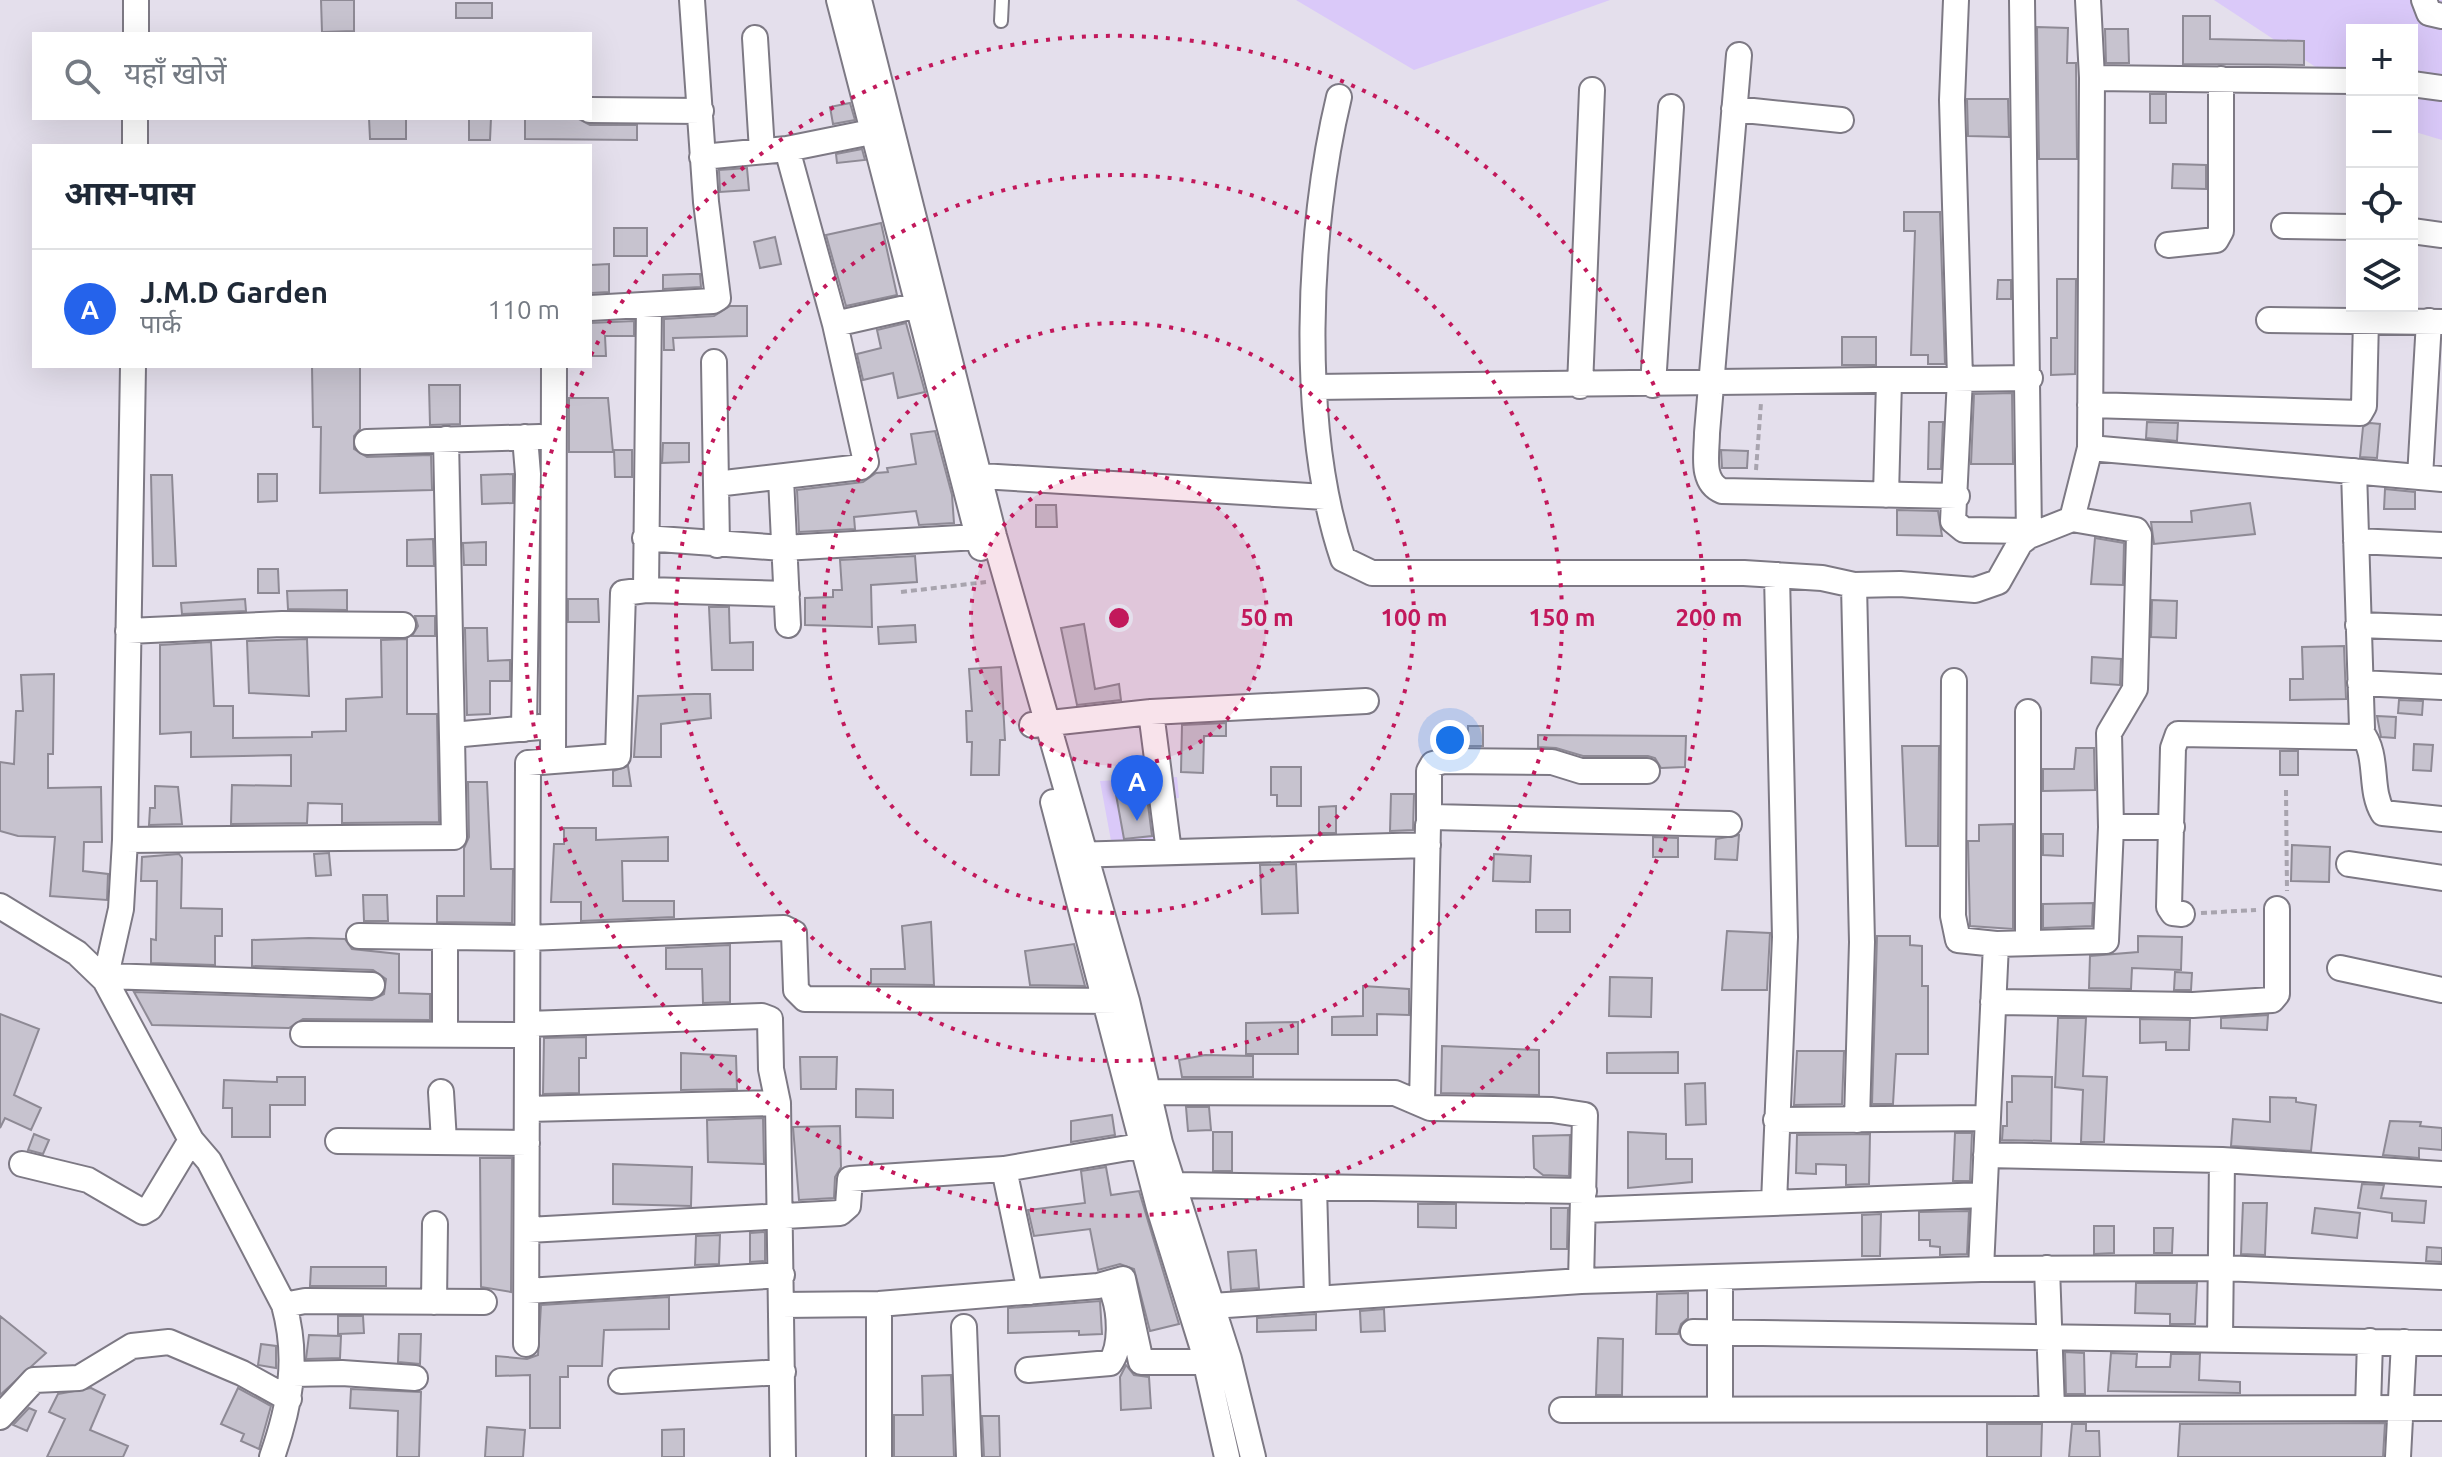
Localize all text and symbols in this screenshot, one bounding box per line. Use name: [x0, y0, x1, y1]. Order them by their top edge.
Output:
map controls: [2346, 24, 2418, 312]
button: +: [2346, 24, 2418, 96]
search box: [32, 32, 592, 120]
icon: search: [60, 54, 104, 98]
text: यहाँ खोजें: [124, 56, 227, 90]
button: −: [2346, 96, 2418, 168]
button: locate: [2346, 168, 2418, 240]
text: आस-पास: [64, 173, 195, 211]
button: layers: [2346, 240, 2418, 312]
text: J.M.D Garden: [140, 275, 328, 309]
text: A: [81, 295, 99, 324]
text: 110 m: [488, 295, 560, 324]
text: पार्क: [140, 309, 181, 338]
centre of rings: [1105, 604, 1133, 632]
text: 50 m: [1240, 604, 1294, 631]
text: 100 m: [1381, 604, 1447, 631]
text: 150 m: [1529, 604, 1595, 631]
text: 200 m: [1676, 604, 1742, 631]
your location: [1430, 720, 1470, 760]
pin: A: [1111, 755, 1163, 821]

